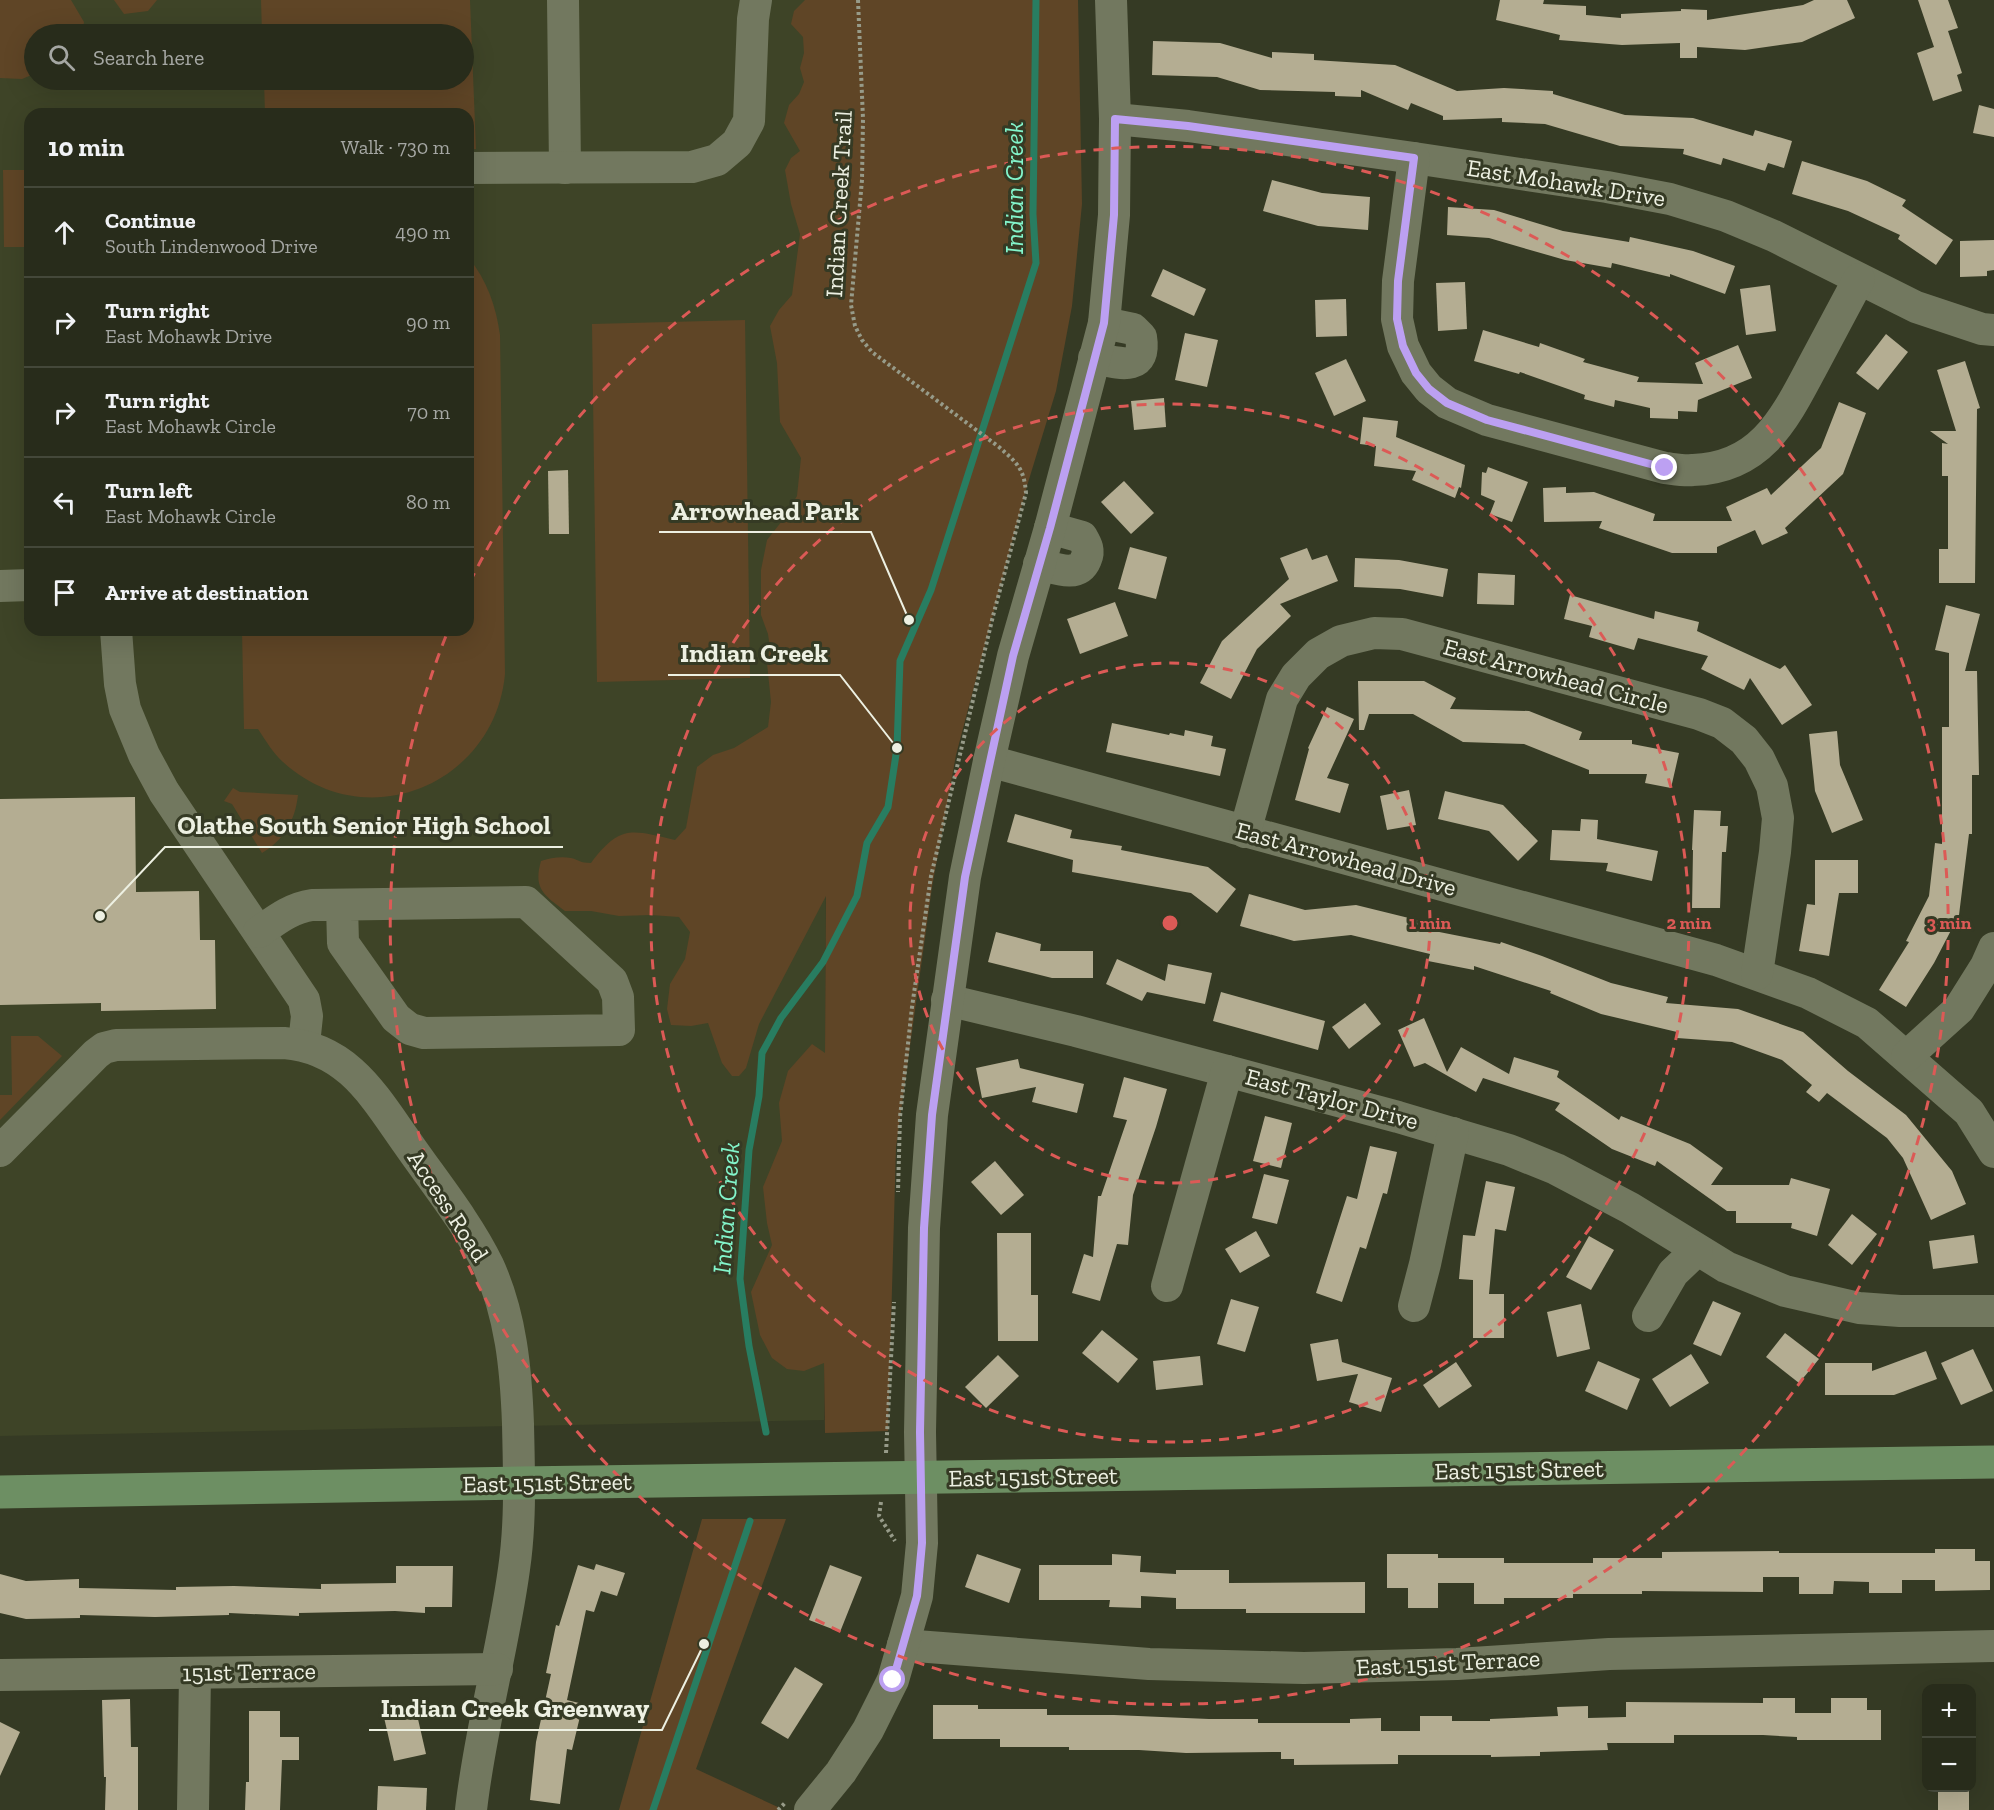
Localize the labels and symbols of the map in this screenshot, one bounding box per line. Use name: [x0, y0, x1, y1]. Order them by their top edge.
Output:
street label: Indian Creek Trail: [819, 110, 858, 298]
water label: Indian Creek: [998, 122, 1030, 254]
street label: East Mohawk Drive: [1465, 152, 1667, 213]
route end: [1651, 454, 1677, 480]
callout: Arrowhead Park: [659, 488, 871, 532]
text: Arrowhead Park: [671, 495, 860, 527]
callout: Indian Creek: [668, 631, 840, 675]
street label: East Arrowhead Circle: [1440, 632, 1672, 720]
text: Indian Creek: [680, 637, 829, 669]
callout: Olathe South Senior High School: [165, 803, 563, 847]
text: Olathe South Senior High School: [177, 809, 551, 841]
street label: East Arrowhead Drive: [1233, 815, 1460, 902]
text: 1 min: [1409, 912, 1452, 934]
text: 2 min: [1667, 912, 1712, 934]
text: 3 min: [1927, 912, 1972, 934]
centre of rings: [1160, 913, 1180, 933]
street label: East Taylor Drive: [1243, 1062, 1422, 1136]
water label: Indian Creek: [705, 1141, 747, 1275]
street label: Access Road: [402, 1145, 495, 1267]
street label: East 151st Street: [1434, 1454, 1604, 1485]
street label: East 151st Street: [948, 1461, 1118, 1492]
street label: East 151st Street: [462, 1467, 632, 1498]
street label: East 151st Terrace: [1355, 1643, 1541, 1682]
street label: 151st Terrace: [182, 1656, 316, 1687]
route start: [879, 1666, 905, 1692]
callout: Indian Creek Greenway: [369, 1686, 662, 1730]
text: Indian Creek Greenway: [381, 1692, 649, 1724]

